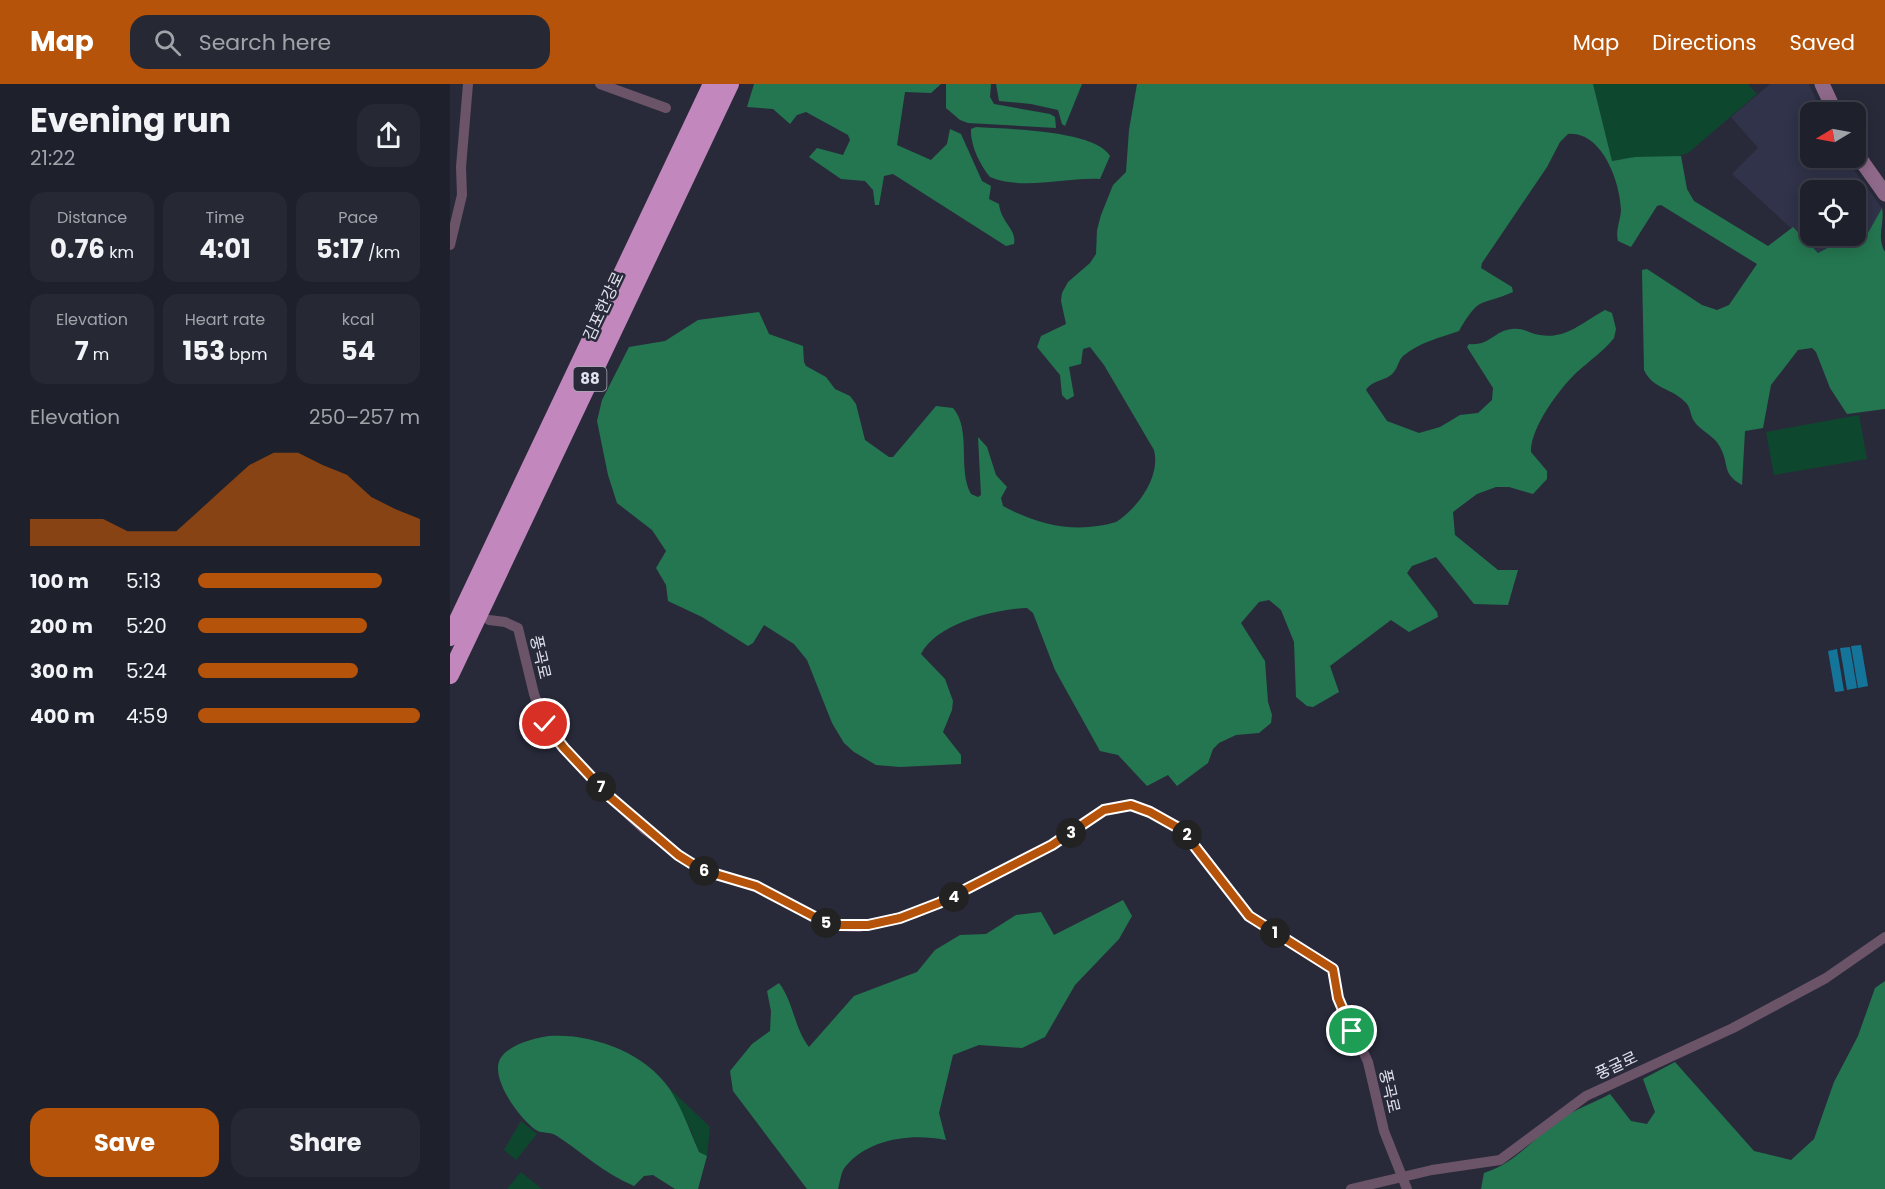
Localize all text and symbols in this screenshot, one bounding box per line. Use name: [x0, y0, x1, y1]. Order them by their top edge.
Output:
search box: [130, 15, 550, 69]
text: Map: [30, 22, 94, 61]
icon: search: [151, 26, 184, 59]
text: Search here: [199, 27, 331, 58]
text: Map: [1573, 28, 1619, 57]
text: Directions: [1652, 28, 1756, 57]
text: Saved: [1789, 28, 1855, 57]
text: Evening run: [30, 97, 231, 144]
north arrow: [1800, 102, 1866, 168]
map controls: [1800, 102, 1866, 246]
button: share: [357, 104, 420, 167]
text: 21:22: [30, 144, 75, 172]
button: locate: [1800, 180, 1866, 246]
text: Distance: [57, 206, 127, 229]
text: Time: [206, 206, 245, 229]
text: Pace: [338, 206, 378, 229]
text: 0.76: [50, 231, 105, 267]
text: 4:01: [199, 231, 251, 267]
text: 5:17: [316, 231, 364, 267]
text: km: [105, 241, 134, 264]
text: /km: [364, 241, 400, 264]
street label: 김포한강로: [577, 268, 630, 344]
text: Elevation: [56, 308, 128, 331]
text: Heart rate: [185, 308, 265, 331]
text: kcal: [342, 308, 374, 331]
text: 7: [75, 333, 89, 369]
text: 153: [183, 333, 225, 369]
text: 54: [341, 333, 375, 369]
text: m: [89, 343, 109, 366]
text: bpm: [225, 343, 267, 366]
road number: 88: [574, 367, 606, 391]
text: Elevation: [30, 403, 120, 431]
text: 250–257 m: [309, 403, 420, 431]
text: 100 m: [30, 567, 89, 595]
text: 5:13: [126, 567, 161, 595]
text: 200 m: [30, 612, 93, 640]
text: 5:20: [126, 612, 167, 640]
street label: 풍곡로: [524, 633, 557, 681]
text: 300 m: [30, 657, 94, 685]
text: 5:24: [126, 657, 167, 685]
pin: [519, 698, 570, 749]
text: 400 m: [30, 702, 95, 730]
text: 4:59: [126, 702, 168, 730]
icon: check: [528, 707, 561, 740]
pin: 7: [586, 772, 616, 802]
text: 7: [597, 775, 605, 798]
pin: 3: [1056, 818, 1086, 848]
pin: 2: [1172, 820, 1202, 850]
text: 3: [1066, 821, 1076, 844]
text: 2: [1182, 823, 1192, 846]
pin: 6: [689, 856, 719, 886]
text: 6: [699, 859, 709, 882]
pin: 4: [939, 882, 969, 912]
text: 4: [949, 885, 959, 908]
pin: 5: [811, 908, 841, 938]
text: 5: [821, 911, 831, 934]
pin: 1: [1260, 918, 1290, 948]
text: 1: [1272, 921, 1278, 944]
pin: [1326, 1005, 1377, 1056]
icon: arrive: [1335, 1014, 1368, 1047]
street label: 풍굴로: [1591, 1046, 1641, 1085]
street label: 풍곡로: [1373, 1067, 1406, 1115]
button: Save: [30, 1108, 219, 1177]
button: Share: [231, 1108, 420, 1177]

